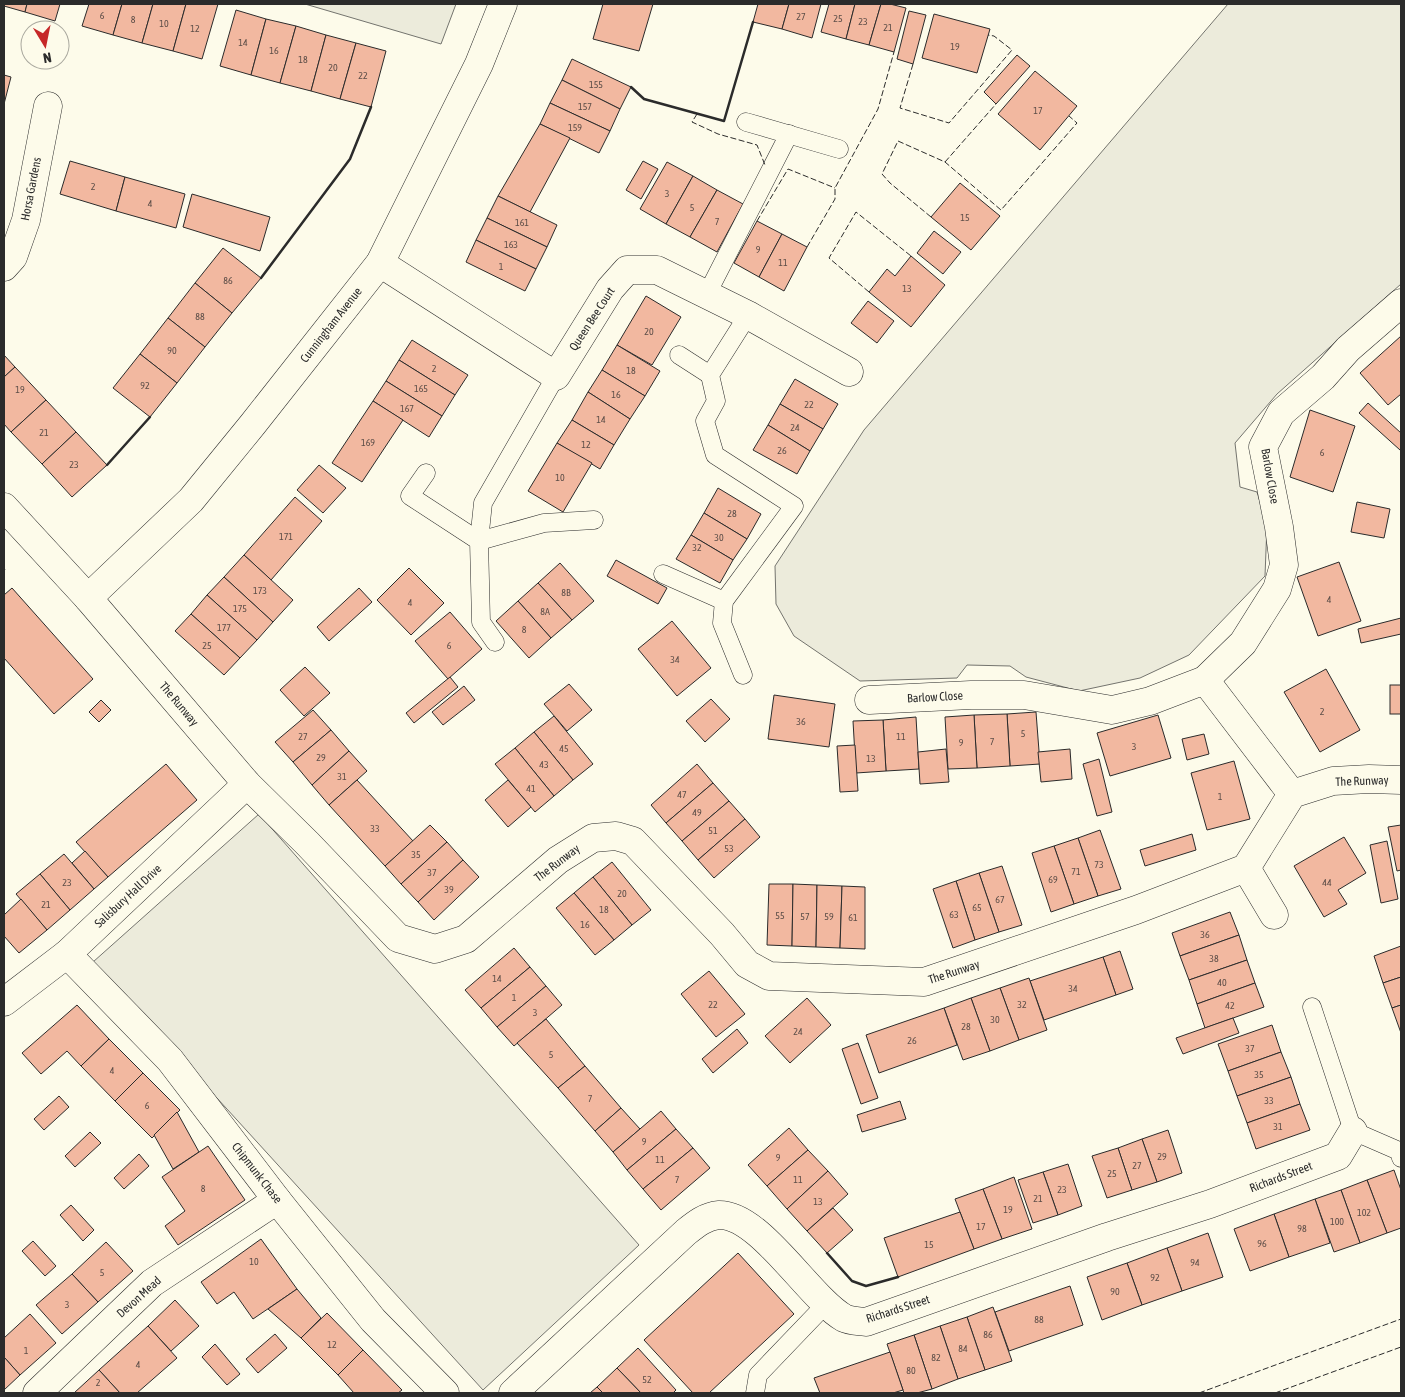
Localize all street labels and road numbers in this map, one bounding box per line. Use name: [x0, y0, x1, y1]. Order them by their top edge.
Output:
street label: Horsa Gardens: [18, 156, 44, 222]
street label: Queen Bee Court: [566, 284, 618, 353]
street label: Cunningham Avenue: [297, 285, 365, 365]
street label: Barlow Close: [1258, 447, 1282, 505]
street label: The Runway: [157, 679, 201, 729]
street label: Barlow Close: [907, 689, 963, 705]
street label: The Runway: [1335, 773, 1389, 789]
street label: The Runway: [532, 841, 582, 885]
street label: Salisbury Hall Drive: [92, 861, 164, 931]
street label: The Runway: [927, 957, 981, 987]
street label: Chipmunk Chase: [229, 1140, 285, 1206]
street label: Richards Street: [1248, 1158, 1315, 1195]
street label: Devon Mead: [114, 1273, 164, 1321]
street label: Richards Street: [864, 1292, 932, 1326]

